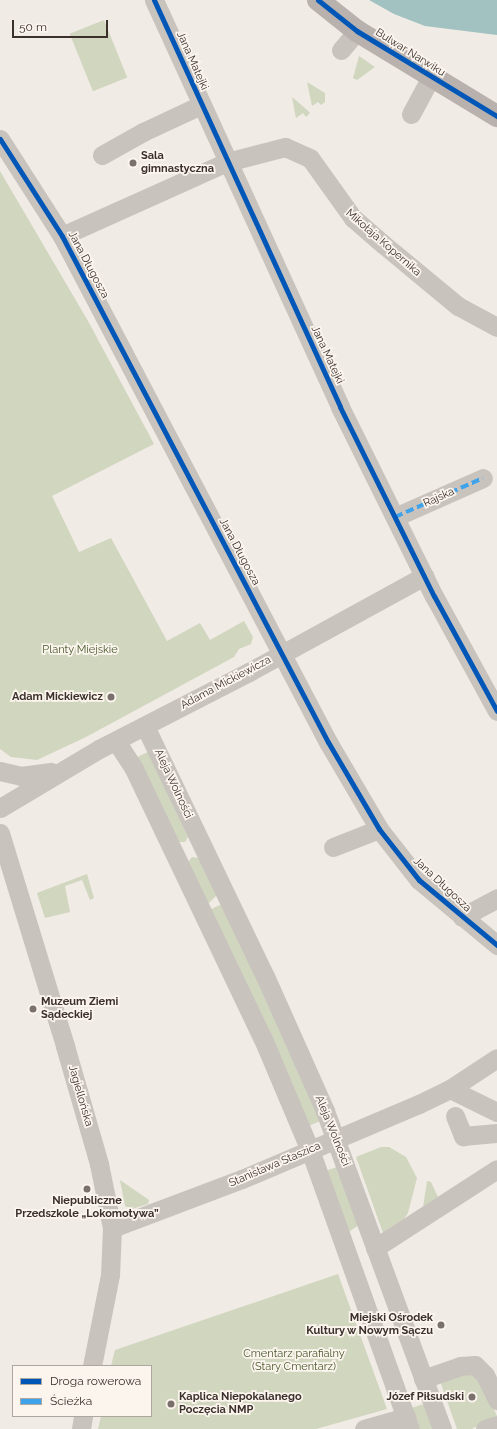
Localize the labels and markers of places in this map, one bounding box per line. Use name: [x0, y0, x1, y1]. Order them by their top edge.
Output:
place label: Sala gimnastyczna: [141, 150, 214, 176]
marker: Sala gimnastyczna: [128, 158, 138, 168]
place label: Adam Mickiewicz: [12, 690, 103, 704]
marker: Adam Mickiewicz: [106, 692, 116, 702]
place label: Muzeum Ziemi Sądeckiej: [41, 996, 118, 1022]
marker: Muzeum Ziemi Sądeckiej: [28, 1004, 38, 1014]
marker: Niepubliczne Przedszkole „Lokomotywa”: [82, 1184, 92, 1194]
place label: Niepubliczne Przedszkole „Lokomotywa”: [15, 1195, 159, 1221]
place label: Miejski Ośrodek Kultury w Nowym Sączu: [305, 1312, 433, 1338]
marker: Miejski Ośrodek Kultury w Nowym Sączu: [436, 1320, 446, 1330]
place label: Józef Piłsudski: [386, 1390, 464, 1404]
place label: Kaplica Niepokalanego Poczęcia NMP: [179, 1391, 302, 1417]
marker: Józef Piłsudski: [467, 1392, 477, 1402]
marker: Kaplica Niepokalanego Poczęcia NMP: [166, 1399, 176, 1409]

